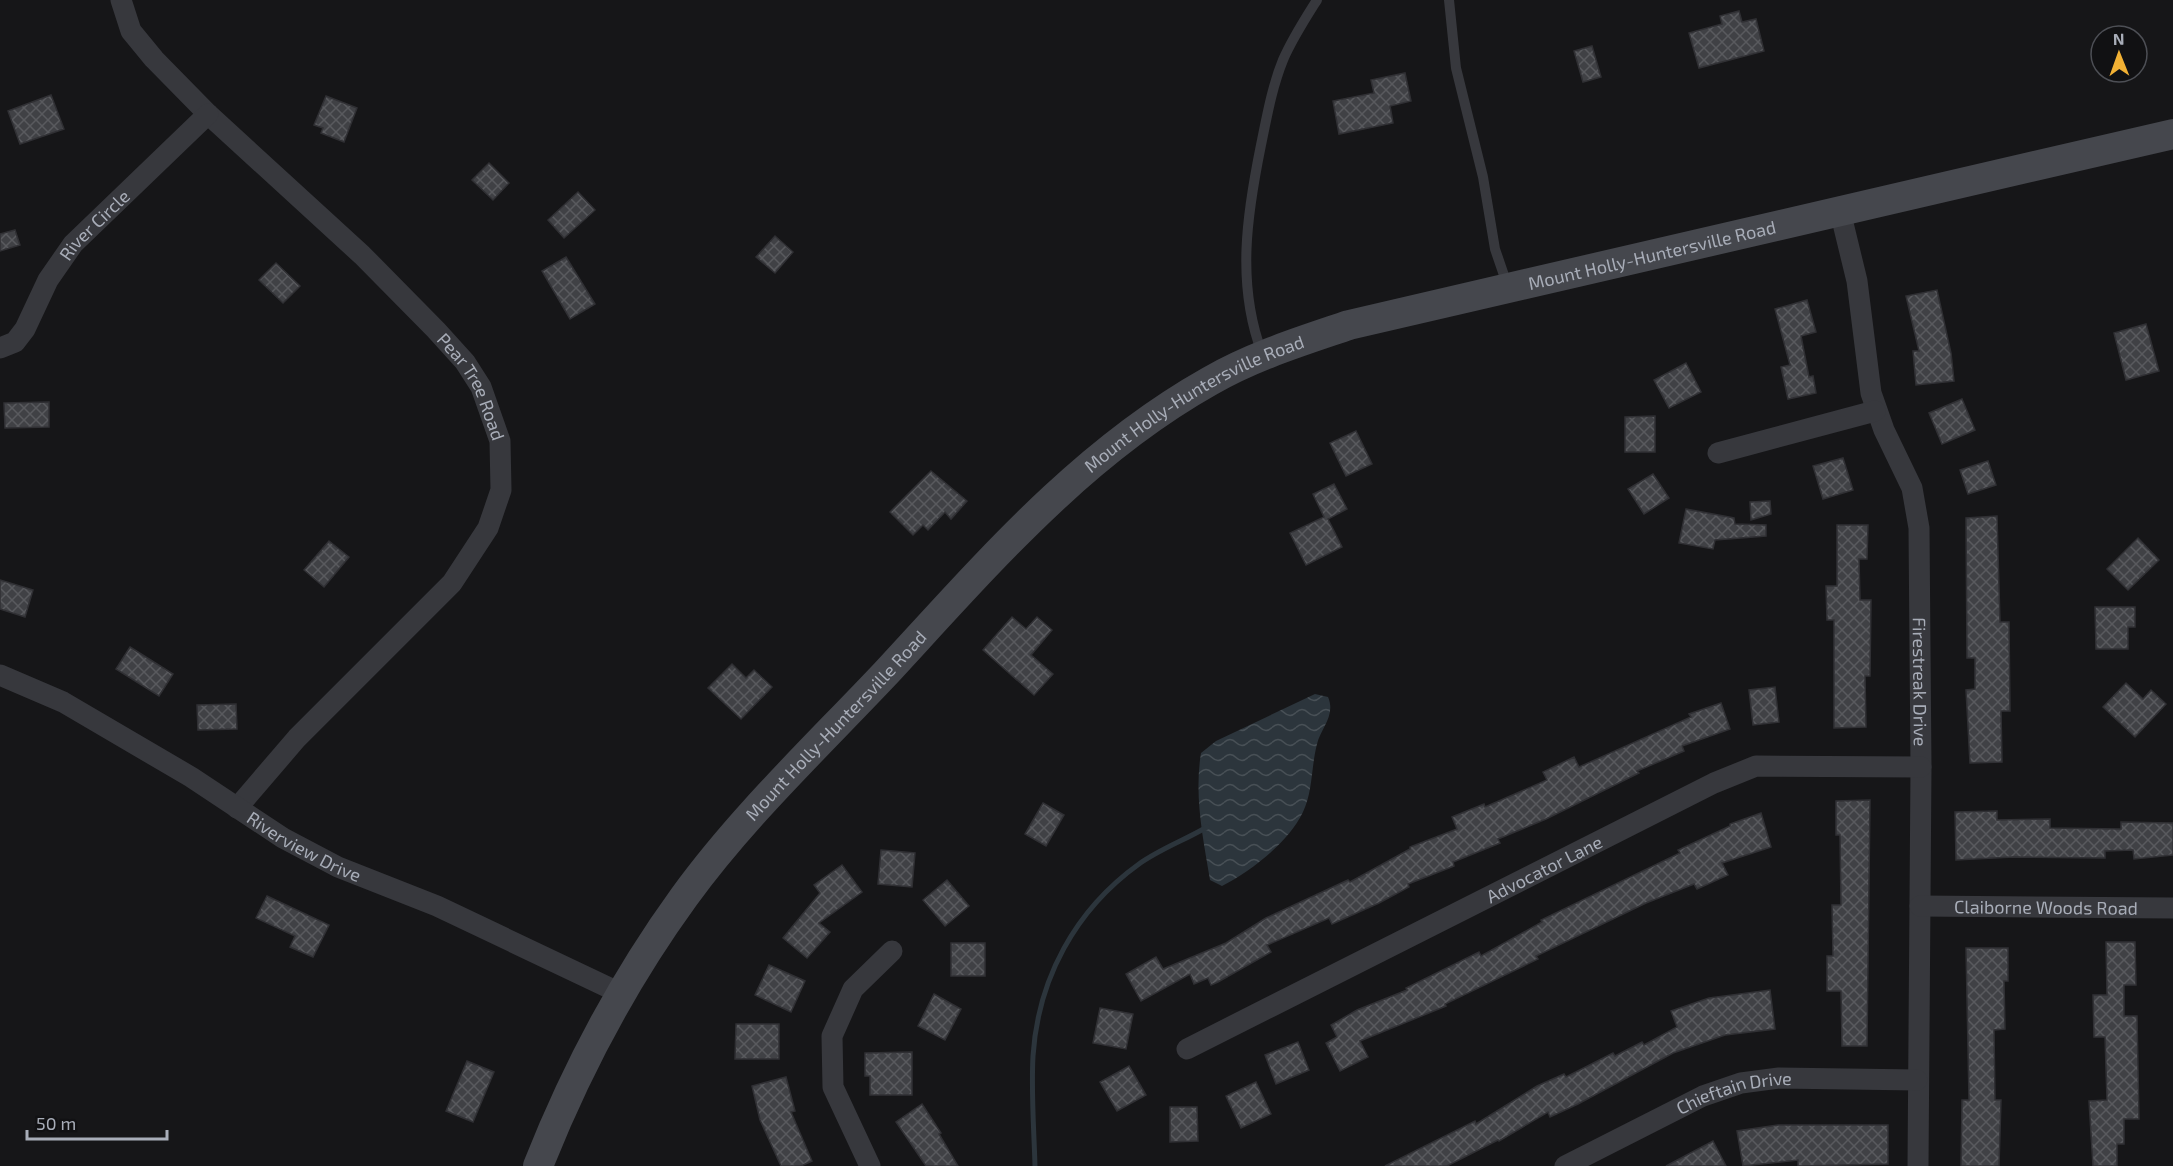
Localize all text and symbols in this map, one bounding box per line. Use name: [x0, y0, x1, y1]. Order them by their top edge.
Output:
north arrow: [2089, 24, 2149, 84]
text: N: [2113, 29, 2125, 48]
street label: River Circle: [54, 185, 134, 264]
street label: Mount Holly-Huntersville Road: [1526, 215, 1778, 294]
street label: Pear Tree Road: [433, 328, 510, 443]
street label: Mount Holly-Huntersville Road: [1079, 330, 1307, 477]
street label: Firestreak Drive: [1909, 617, 1932, 747]
street label: Mount Holly-Huntersville Road: [740, 626, 931, 825]
street label: Riverview Drive: [243, 806, 364, 886]
street label: Advocator Lane: [1482, 830, 1606, 907]
street label: Claiborne Woods Road: [1954, 895, 2138, 919]
street label: Chieftain Drive: [1672, 1067, 1792, 1119]
scale bar: [27, 1103, 166, 1141]
text: 50 m: [36, 1112, 76, 1134]

